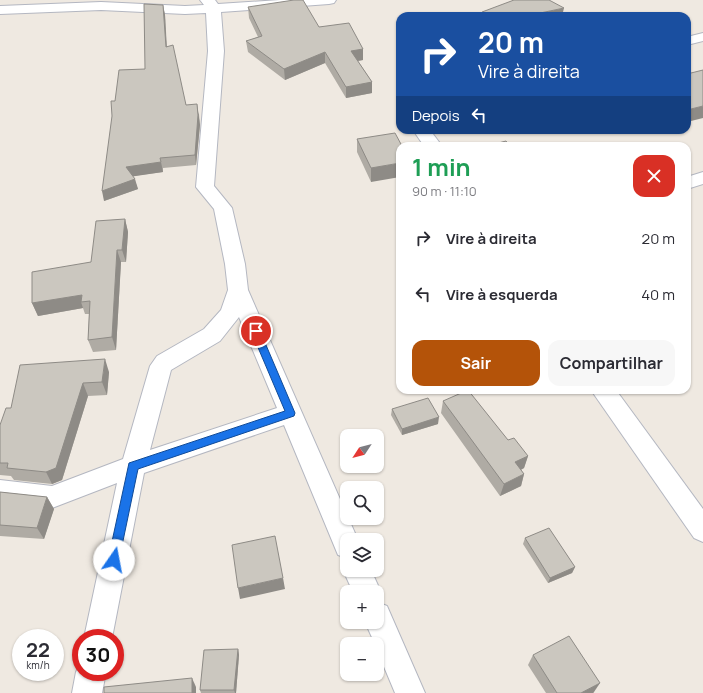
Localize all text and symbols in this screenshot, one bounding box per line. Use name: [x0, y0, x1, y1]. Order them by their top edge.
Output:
text: 20 m: [478, 23, 544, 61]
icon: right: [412, 28, 464, 80]
text: Vire à direita: [478, 59, 580, 83]
icon: left: [468, 104, 490, 126]
text: Depois: [412, 105, 460, 126]
text: 1 min: [412, 150, 471, 183]
button: close: [633, 155, 675, 197]
text: 90 m · 11:10: [412, 182, 477, 200]
icon: right: [412, 227, 434, 249]
text: Vire à direita: [446, 228, 537, 249]
text: 20 m: [642, 228, 675, 249]
icon: left: [412, 283, 434, 305]
text: Vire à esquerda: [446, 284, 558, 305]
text: 40 m: [641, 284, 675, 305]
pin: [239, 314, 273, 348]
icon: arrive: [245, 320, 267, 342]
button: Sair: [412, 340, 540, 386]
button: Compartilhar: [548, 340, 675, 386]
north arrow: [340, 429, 384, 473]
map controls: [340, 429, 384, 681]
button: search: [340, 481, 384, 525]
button: layers: [340, 533, 384, 577]
position arrow: [93, 539, 135, 581]
button: +: [340, 585, 384, 629]
speed limit sign: 30: [72, 629, 124, 681]
text: 22: [26, 636, 50, 663]
button: −: [340, 637, 384, 681]
text: km/h: [26, 658, 50, 672]

